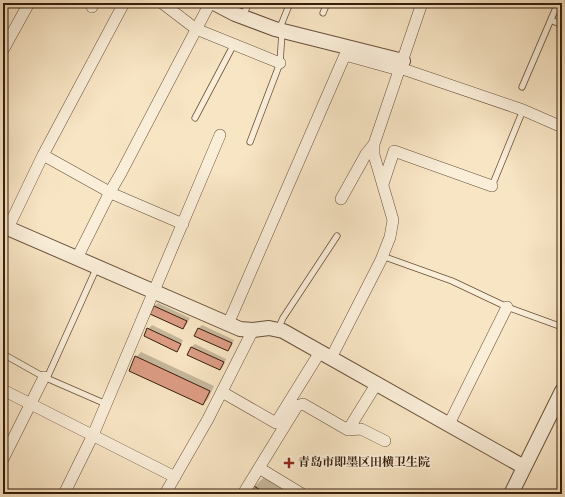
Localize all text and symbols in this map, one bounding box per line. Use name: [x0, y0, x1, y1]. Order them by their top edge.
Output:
place label: 青岛市即墨区田横卫生院: [298, 455, 430, 471]
marker: 青岛市即墨区田横卫生院: [283, 457, 295, 469]

